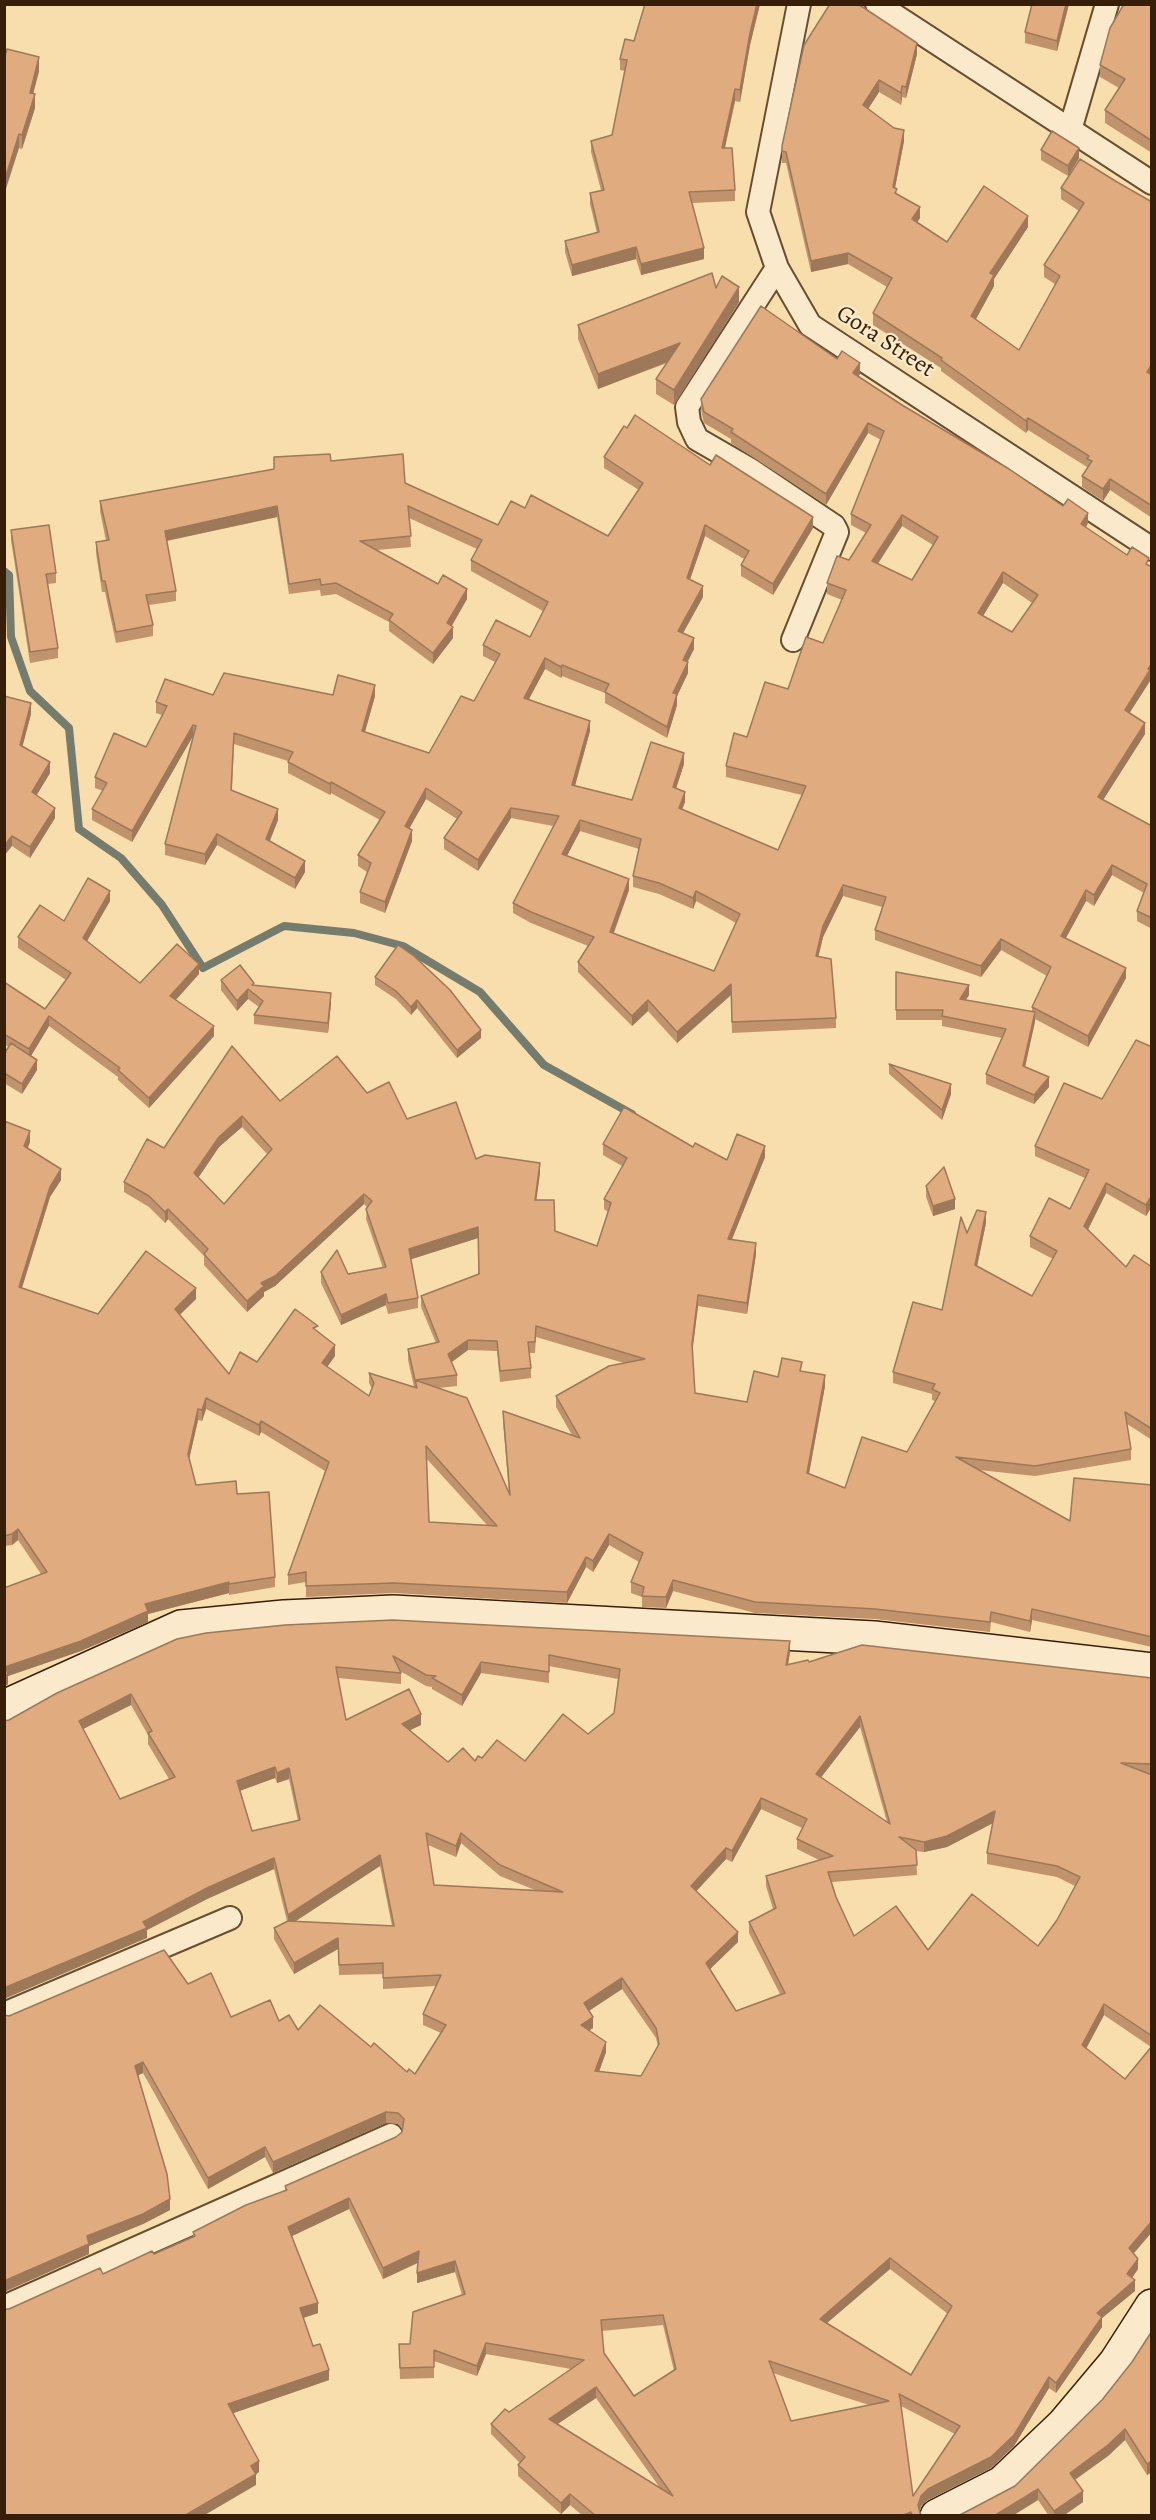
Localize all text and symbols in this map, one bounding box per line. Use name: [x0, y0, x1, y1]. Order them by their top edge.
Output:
street label: Gora Street: [830, 300, 940, 384]

